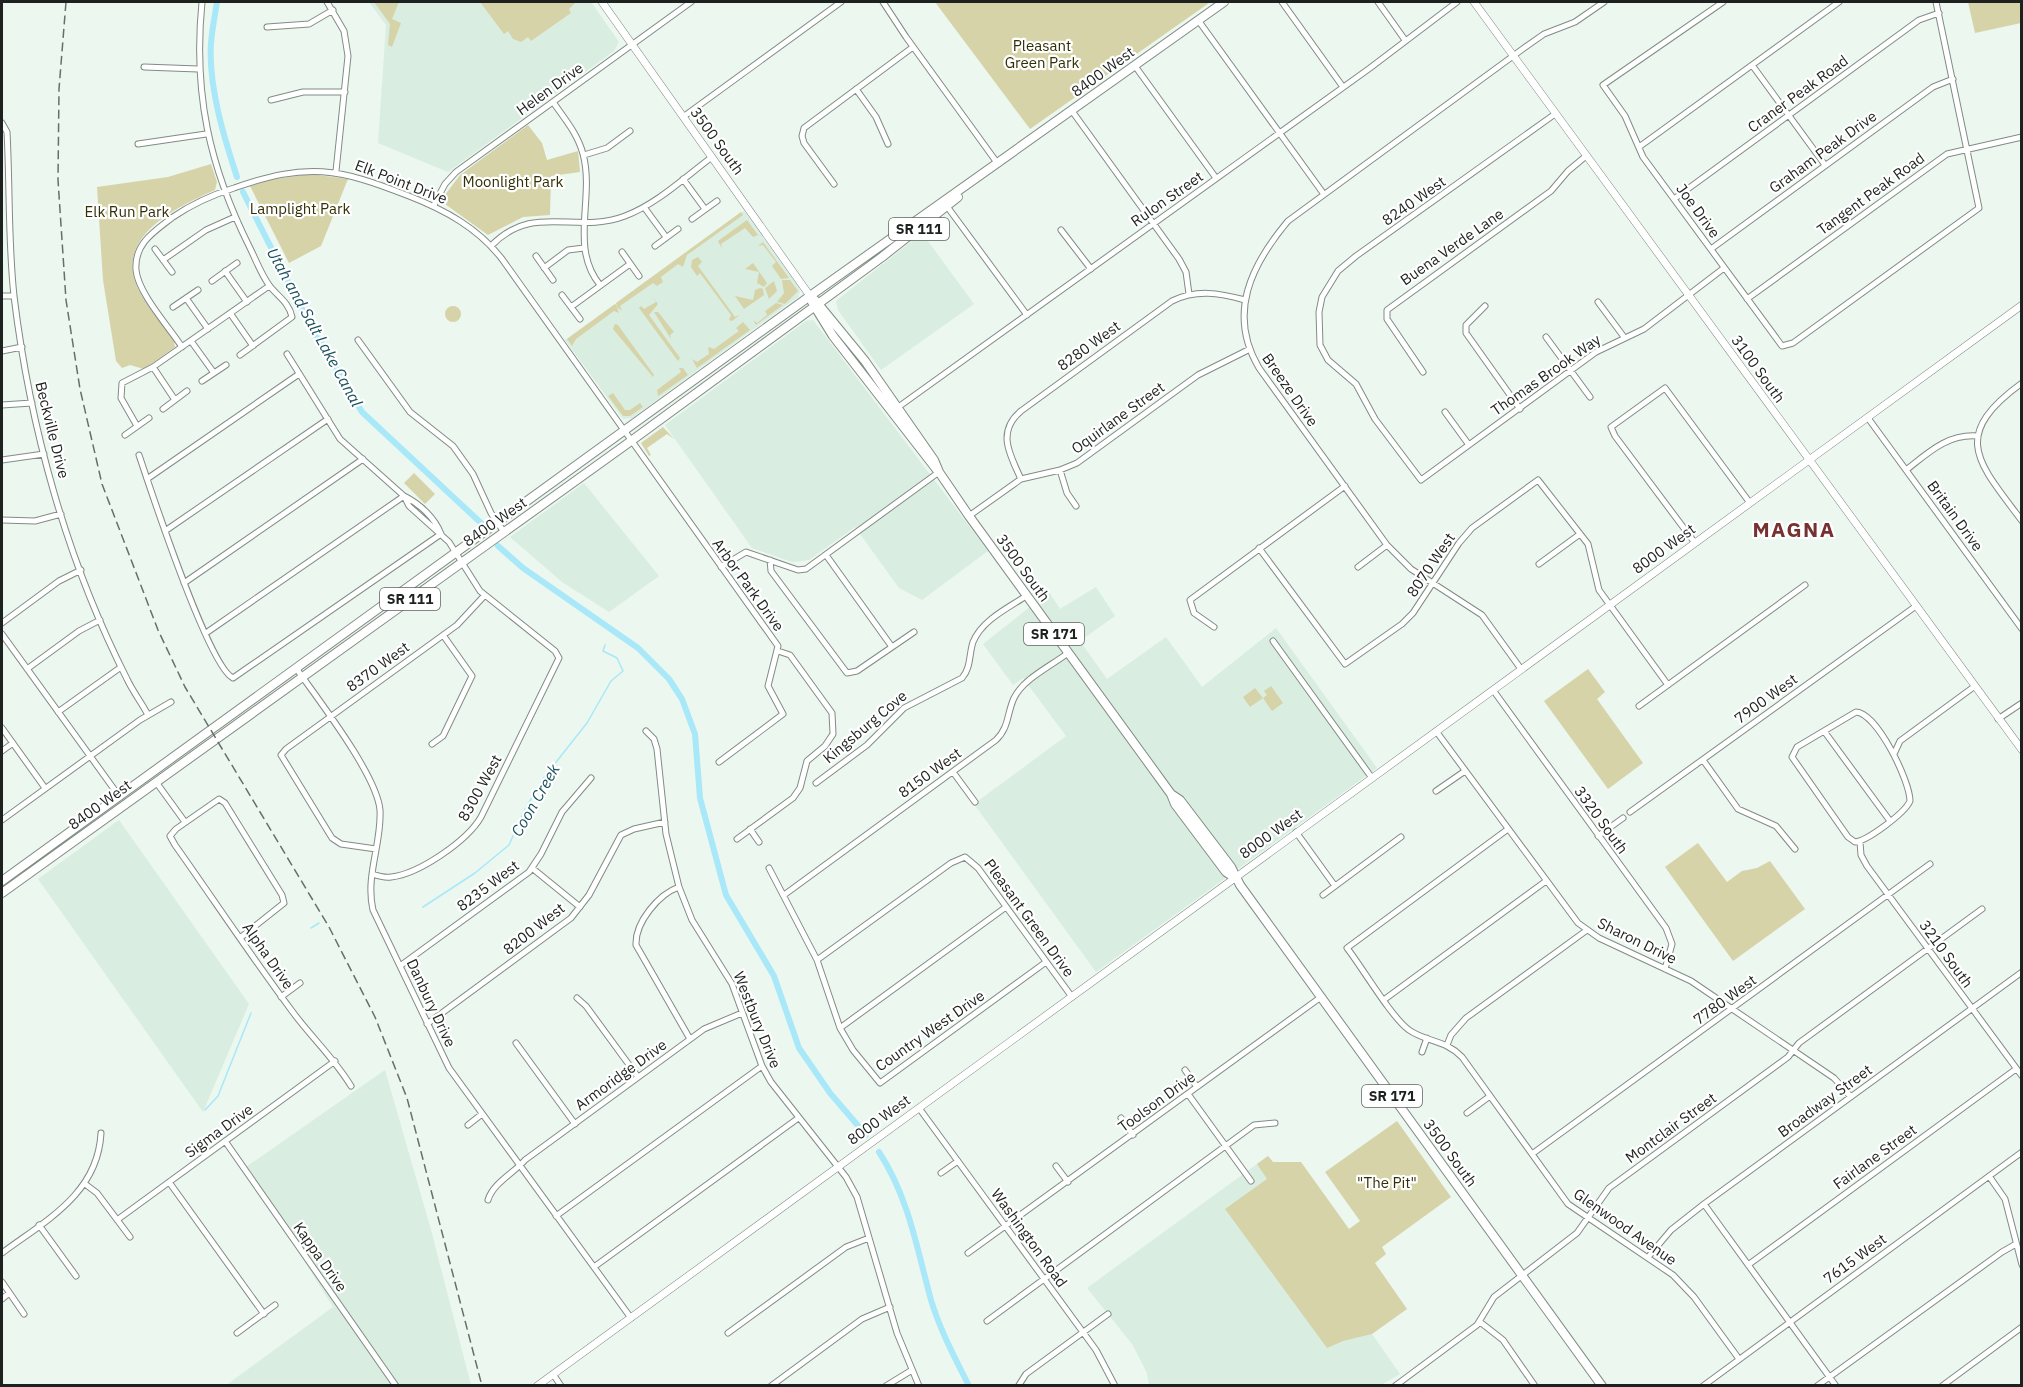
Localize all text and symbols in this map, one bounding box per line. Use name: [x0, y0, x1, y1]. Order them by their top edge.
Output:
park label: Pleasant Green Park: [1005, 36, 1079, 72]
street label: 8400 West: [1067, 42, 1138, 101]
street label: Craner Peak Road: [1744, 51, 1852, 136]
street label: Helen Drive: [513, 58, 587, 119]
street label: 3500 South: [687, 103, 748, 178]
street label: Graham Peak Drive: [1765, 106, 1880, 197]
street label: Tangent Peak Road: [1813, 148, 1928, 239]
street label: Elk Point Drive: [352, 155, 450, 208]
street label: Rulon Street: [1127, 167, 1206, 230]
park label: Moonlight Park: [463, 172, 564, 191]
street label: 8240 West: [1378, 172, 1449, 229]
street label: Joe Drive: [1672, 180, 1724, 242]
park label: Lamplight Park: [250, 199, 350, 218]
park label: Elk Run Park: [85, 202, 169, 221]
street label: Buena Verde Lane: [1396, 204, 1507, 289]
road number: SR 111: [889, 218, 949, 240]
water label: Utah and Salt Lake Canal: [263, 244, 368, 411]
street label: 8280 West: [1053, 316, 1124, 375]
street label: Thomas Brook Way: [1487, 329, 1605, 420]
street label: 3100 South: [1728, 331, 1789, 406]
street label: Breeze Drive: [1258, 349, 1323, 430]
street label: Oquirlane Street: [1067, 377, 1168, 458]
street label: Beckville Drive: [31, 380, 74, 480]
street label: Britain Drive: [1923, 477, 1987, 555]
street label: 8400 West: [459, 493, 530, 550]
district label: MAGNA: [1752, 515, 1836, 543]
street label: 8000 West: [1628, 519, 1699, 578]
street label: 8070 West: [1402, 529, 1459, 600]
street label: 3500 South: [993, 530, 1054, 605]
street label: Arbor Park Drive: [708, 535, 788, 635]
road number: SR 111: [380, 588, 440, 610]
road number: SR 171: [1024, 623, 1084, 645]
street label: 8370 West: [342, 637, 413, 696]
street label: 7900 West: [1730, 669, 1801, 728]
street label: Kingsburg Cove: [819, 686, 911, 767]
street label: 8150 West: [894, 743, 965, 802]
street label: 8300 West: [453, 751, 506, 824]
water label: Coon Creek: [506, 760, 564, 840]
street label: 8400 West: [64, 775, 135, 834]
street label: 3320 South: [1571, 782, 1632, 857]
street label: 8000 West: [1235, 804, 1306, 863]
street label: Pleasant Green Drive: [980, 855, 1079, 980]
street label: 8235 West: [453, 856, 523, 915]
street label: 8200 West: [499, 899, 568, 959]
street label: Sharon Drive: [1594, 913, 1680, 968]
street label: 3210 South: [1916, 916, 1977, 991]
street label: Alpha Drive: [238, 919, 298, 993]
street label: Danbury Drive: [403, 956, 460, 1050]
street label: Westbury Drive: [729, 969, 785, 1071]
street label: 7780 West: [1689, 970, 1760, 1029]
street label: Country West Drive: [871, 986, 988, 1075]
street label: Armoridge Drive: [571, 1035, 670, 1114]
street label: Broadway Street: [1774, 1060, 1876, 1141]
street label: Toolson Drive: [1114, 1067, 1199, 1136]
road number: SR 171: [1362, 1085, 1422, 1107]
street label: Montclair Street: [1621, 1088, 1720, 1167]
street label: 8000 West: [843, 1090, 914, 1149]
street label: Sigma Drive: [181, 1099, 257, 1162]
street label: 3500 South: [1420, 1115, 1481, 1190]
street label: Fairlane Street: [1829, 1120, 1920, 1193]
park label: "The Pit": [1357, 1173, 1417, 1192]
street label: Glenwood Avenue: [1570, 1184, 1681, 1269]
street label: Washington Road: [987, 1185, 1072, 1291]
street label: Kappa Drive: [289, 1218, 351, 1295]
street label: 7615 West: [1819, 1229, 1890, 1288]

